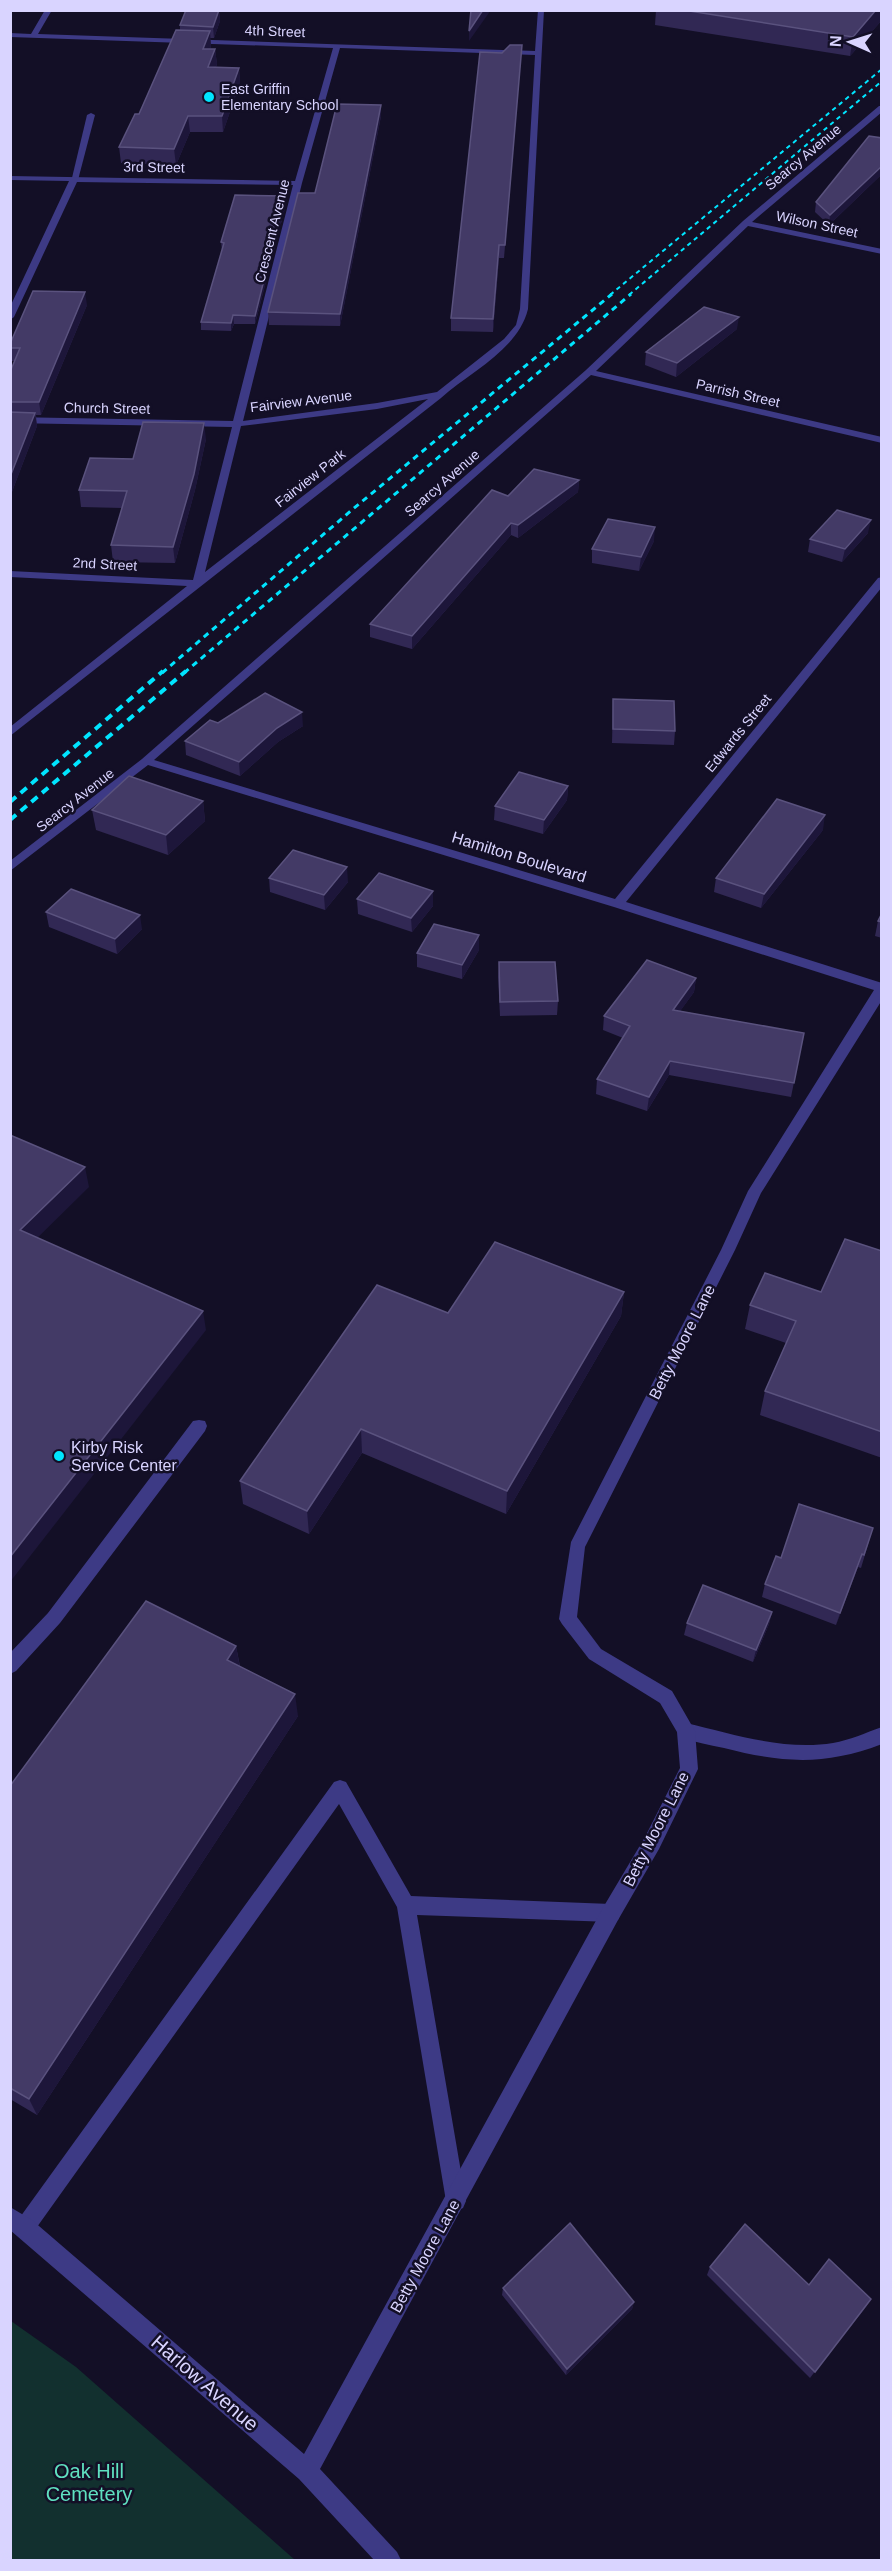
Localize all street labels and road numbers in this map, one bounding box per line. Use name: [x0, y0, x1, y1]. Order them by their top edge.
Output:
street label: 4th Street: [244, 22, 306, 40]
street label: Searcy Avenue: [762, 121, 844, 193]
street label: 3rd Street: [123, 158, 185, 176]
street label: Crescent Avenue: [251, 177, 293, 285]
street label: Wilson Street: [775, 208, 859, 241]
street label: Parrish Street: [695, 376, 782, 410]
street label: Fairview Avenue: [249, 387, 353, 415]
street label: Church Street: [64, 399, 150, 417]
street label: Fairview Park: [272, 445, 349, 510]
street label: Searcy Avenue: [401, 446, 483, 520]
street label: 2nd Street: [72, 554, 138, 574]
street label: Edwards Street: [702, 691, 774, 775]
street label: Searcy Avenue: [33, 765, 117, 835]
street label: Hamilton Boulevard: [450, 828, 588, 886]
street label: Betty Moore Lane: [646, 1282, 718, 1402]
street label: Betty Moore Lane: [620, 1769, 692, 1889]
street label: Betty Moore Lane: [387, 2197, 463, 2315]
street label: Harlow Avenue: [147, 2331, 263, 2435]

